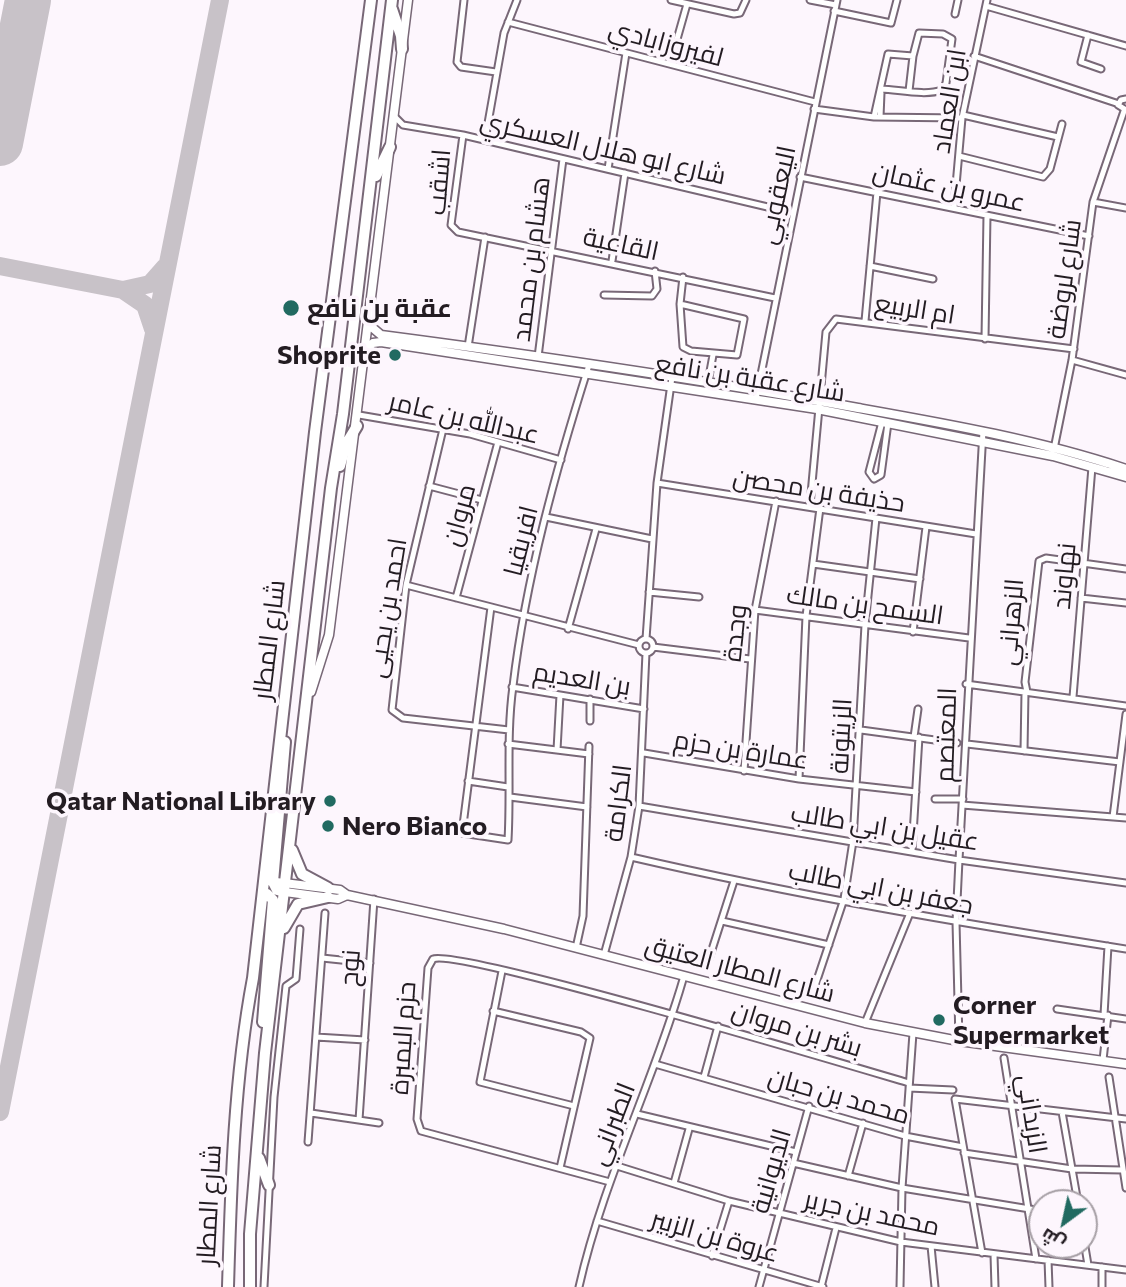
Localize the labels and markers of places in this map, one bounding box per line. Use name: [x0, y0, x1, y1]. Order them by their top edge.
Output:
place label: عقبة بن نافع: [307, 292, 452, 324]
marker: عقبة بن نافع: [281, 298, 301, 318]
place label: Shoprite: [277, 339, 381, 371]
marker: Shoprite: [387, 347, 403, 363]
place label: Qatar National Library: [46, 785, 316, 817]
marker: Qatar National Library: [322, 793, 338, 809]
place label: Nero Bianco: [342, 810, 487, 842]
marker: Nero Bianco: [320, 818, 336, 834]
place label: Corner Supermarket: [953, 989, 1109, 1050]
marker: Corner Supermarket: [931, 1012, 947, 1028]

